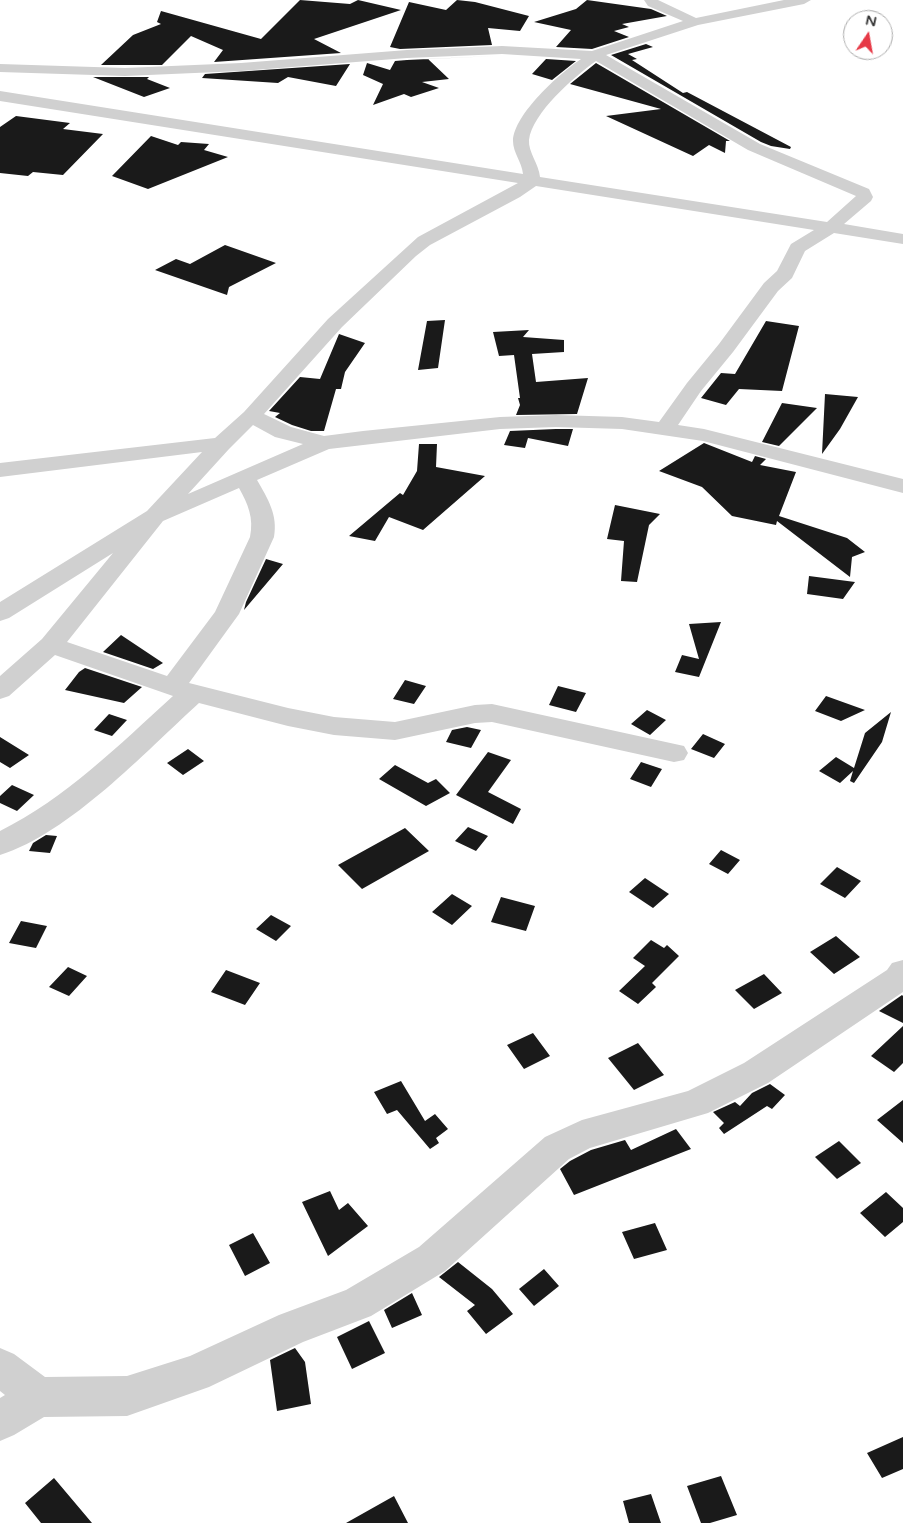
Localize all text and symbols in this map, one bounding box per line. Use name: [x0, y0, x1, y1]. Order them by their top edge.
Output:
north arrow: [843, 10, 893, 60]
text: N: [864, 11, 878, 30]

